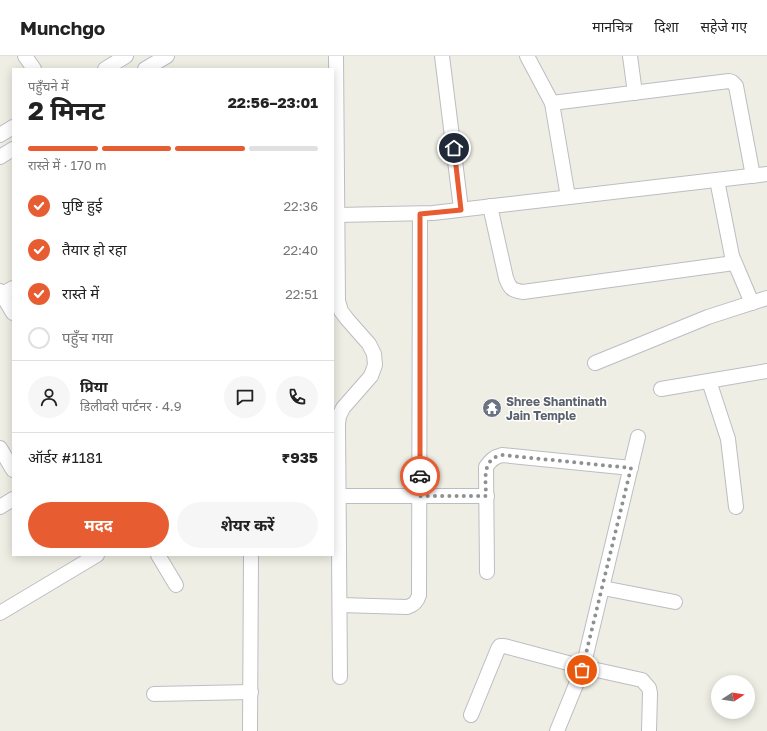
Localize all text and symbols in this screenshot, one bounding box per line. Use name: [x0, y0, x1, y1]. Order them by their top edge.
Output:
text: Munchgo: [20, 16, 105, 39]
text: मानचित्र: [592, 18, 632, 35]
text: दिशा: [654, 18, 679, 35]
text: सहेजे गए: [701, 18, 747, 35]
text: पहुँचने में: [28, 78, 69, 94]
text: 22:56–23:01: [228, 93, 318, 111]
text: 2 मिनट: [28, 95, 105, 126]
pin: [437, 131, 471, 165]
icon: home: [443, 137, 465, 159]
text: रास्ते में · 170 m: [28, 157, 107, 173]
icon: check: [28, 195, 50, 217]
text: पुष्टि हुई: [62, 196, 102, 214]
text: 22:36: [284, 198, 318, 214]
icon: check: [28, 239, 50, 261]
text: तैयार हो रहा: [62, 240, 127, 258]
text: 22:40: [283, 242, 318, 258]
icon: check: [28, 283, 50, 305]
text: रास्ते में: [62, 284, 99, 302]
text: 22:51: [285, 286, 318, 302]
text: पहुँच गया: [62, 328, 113, 346]
button: person: [28, 376, 70, 418]
button: chat: [224, 376, 266, 418]
button: phone: [276, 376, 318, 418]
text: प्रिया: [80, 377, 108, 395]
place label: Shree Shantinath Jain Temple: [506, 394, 607, 423]
temple icon: Shree Shantinath Jain Temple: [481, 397, 503, 419]
text: डिलीवरी पार्टनर · 4.9: [80, 398, 182, 414]
text: ऑर्डर #1181: [28, 448, 102, 466]
text: ₹935: [282, 448, 318, 466]
courier: [400, 456, 440, 496]
icon: car: [409, 465, 431, 487]
button: मदद: [28, 502, 169, 548]
button: शेयर करें: [177, 502, 318, 548]
pin: [565, 653, 599, 687]
icon: bag: [571, 659, 593, 681]
north arrow: [711, 675, 755, 719]
map controls: [711, 675, 755, 719]

